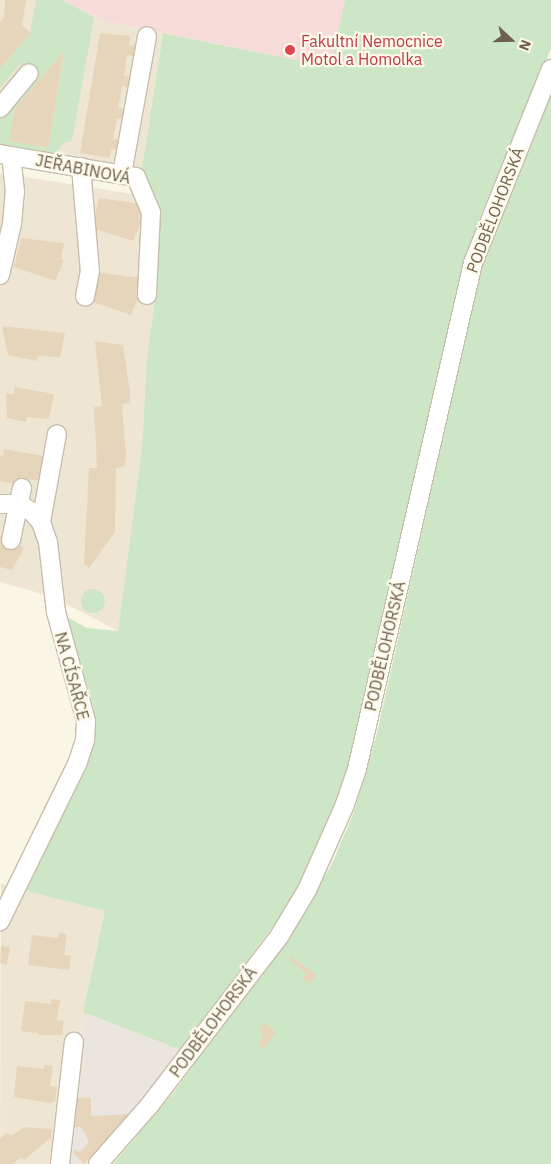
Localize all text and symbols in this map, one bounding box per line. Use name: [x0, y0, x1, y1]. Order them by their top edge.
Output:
north arrow: [486, 15, 536, 65]
place label: Fakultní Nemocnice Motol a Homolka: [301, 31, 443, 69]
text: N: [515, 37, 535, 53]
marker: Fakultní Nemocnice Motol a Homolka: [283, 43, 297, 57]
street label: PODBĚLOHORSKÁ: [462, 144, 528, 276]
street label: JEŘABINOVÁ: [34, 150, 132, 188]
street label: PODBĚLOHORSKÁ: [361, 579, 409, 713]
street label: NA CÍSAŘCE: [51, 630, 93, 722]
street label: PODBĚLOHORSKÁ: [165, 963, 261, 1081]

